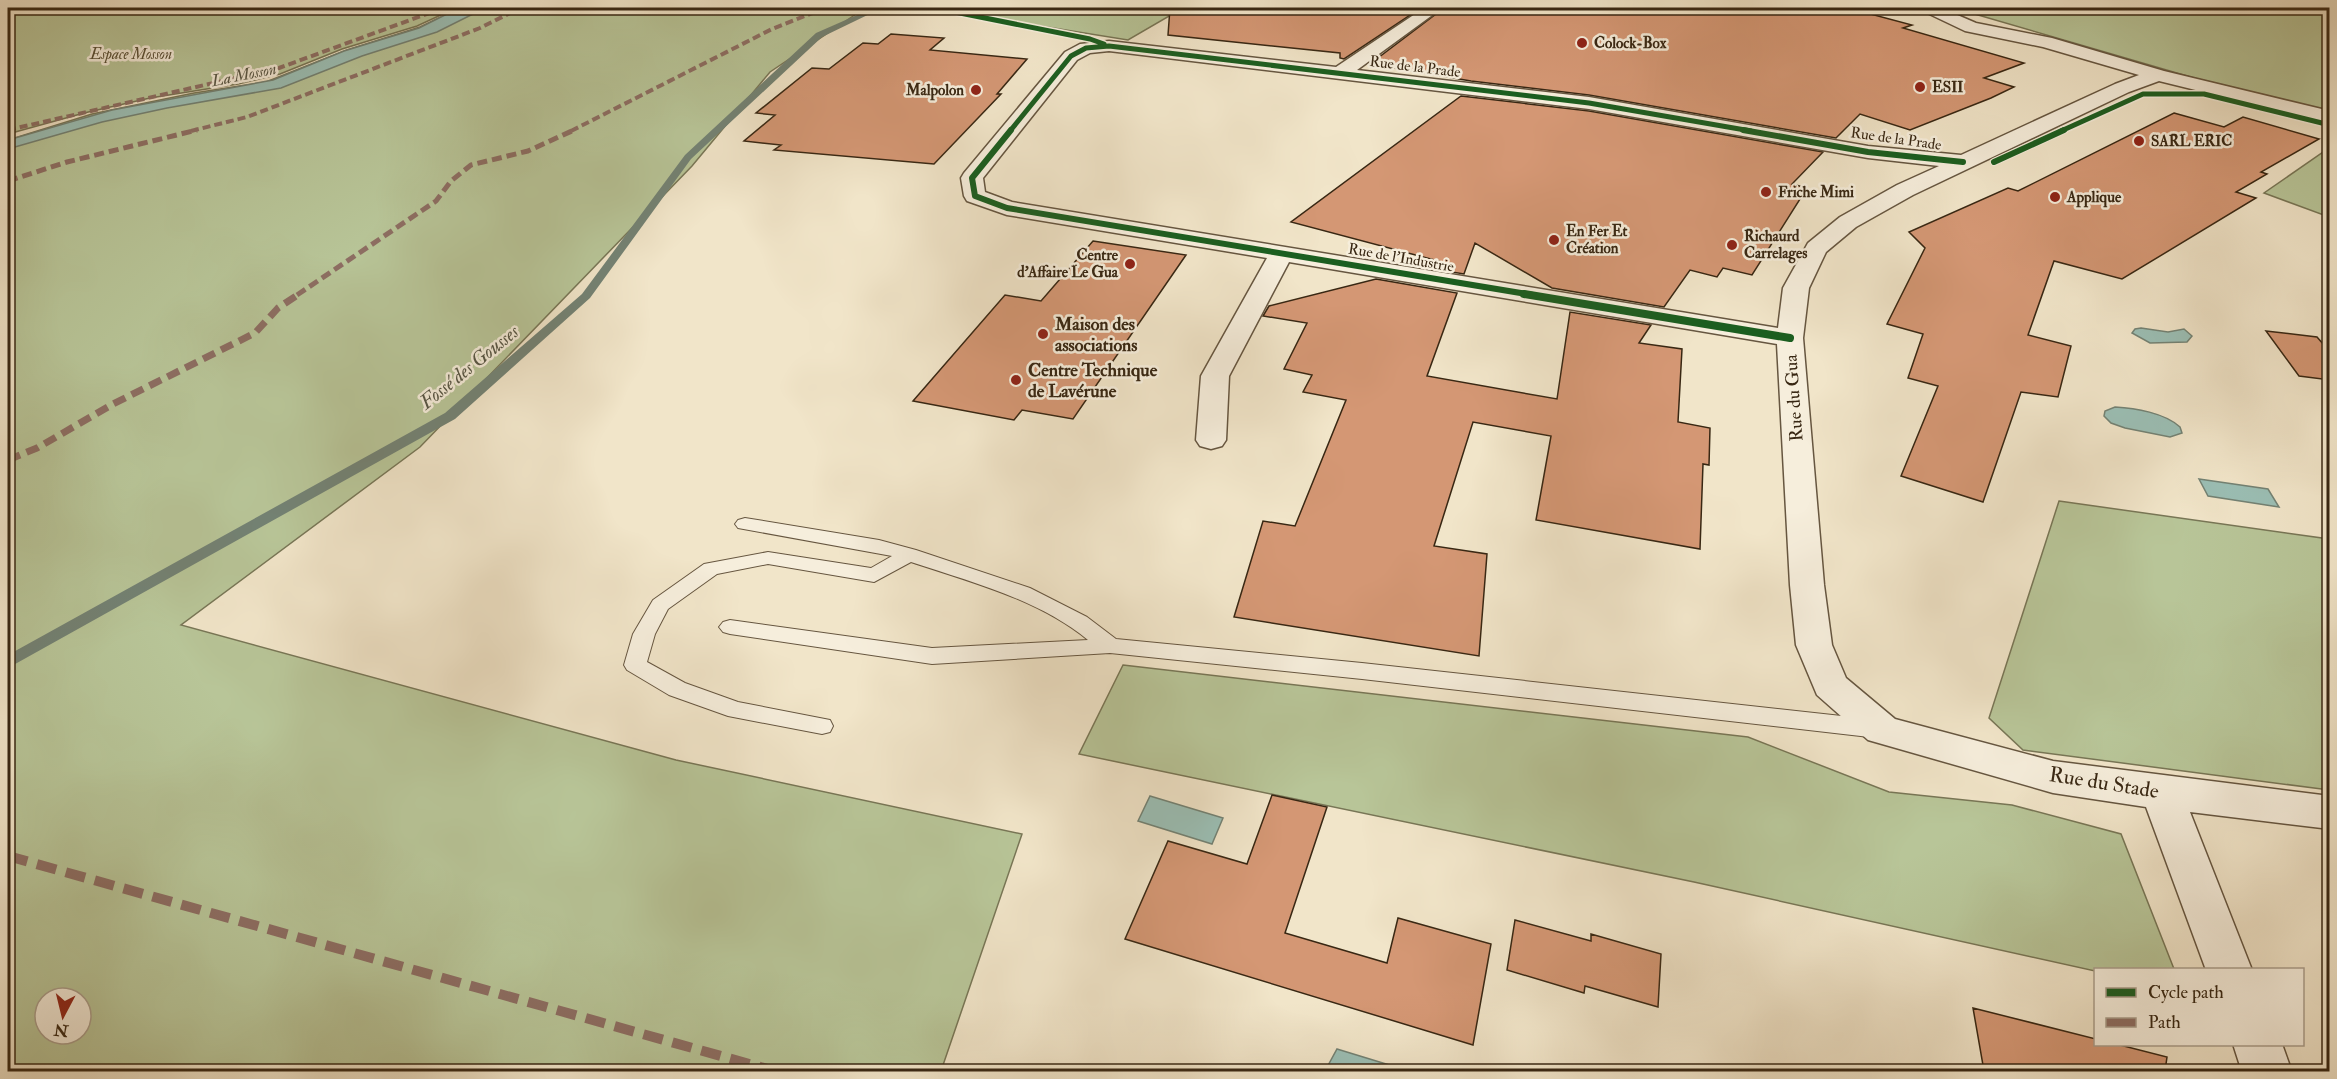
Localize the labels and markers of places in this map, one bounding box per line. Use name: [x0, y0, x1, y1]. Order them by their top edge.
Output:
place label: Colock-Box: [1594, 34, 1667, 53]
marker: Colock-Box: [1575, 36, 1589, 50]
place label: ESII: [1932, 78, 1963, 97]
marker: ESII: [1913, 80, 1927, 94]
place label: Malpolon: [905, 81, 964, 101]
marker: Malpolon: [969, 83, 983, 97]
place label: SARL ERIC: [2151, 132, 2232, 151]
marker: SARL ERIC: [2132, 134, 2146, 148]
place label: Friche Mimi: [1778, 183, 1854, 202]
marker: Friche Mimi: [1759, 185, 1773, 199]
place label: Applique: [2066, 188, 2122, 208]
marker: Applique: [2048, 190, 2062, 204]
place label: En Fer Et Création: [1566, 222, 1628, 258]
place label: Richaurd Carrelages: [1744, 227, 1807, 264]
marker: En Fer Et Création: [1547, 233, 1561, 247]
marker: Richaurd Carrelages: [1725, 238, 1739, 252]
place label: Centre d'Affaire Le Gua: [1017, 246, 1119, 282]
marker: Centre d'Affaire Le Gua: [1123, 257, 1137, 271]
place label: Maison des associations: [1054, 313, 1138, 357]
marker: Maison des associations: [1036, 327, 1050, 341]
place label: Centre Technique de Lavérune: [1028, 359, 1158, 403]
marker: Centre Technique de Lavérune: [1009, 373, 1023, 387]

